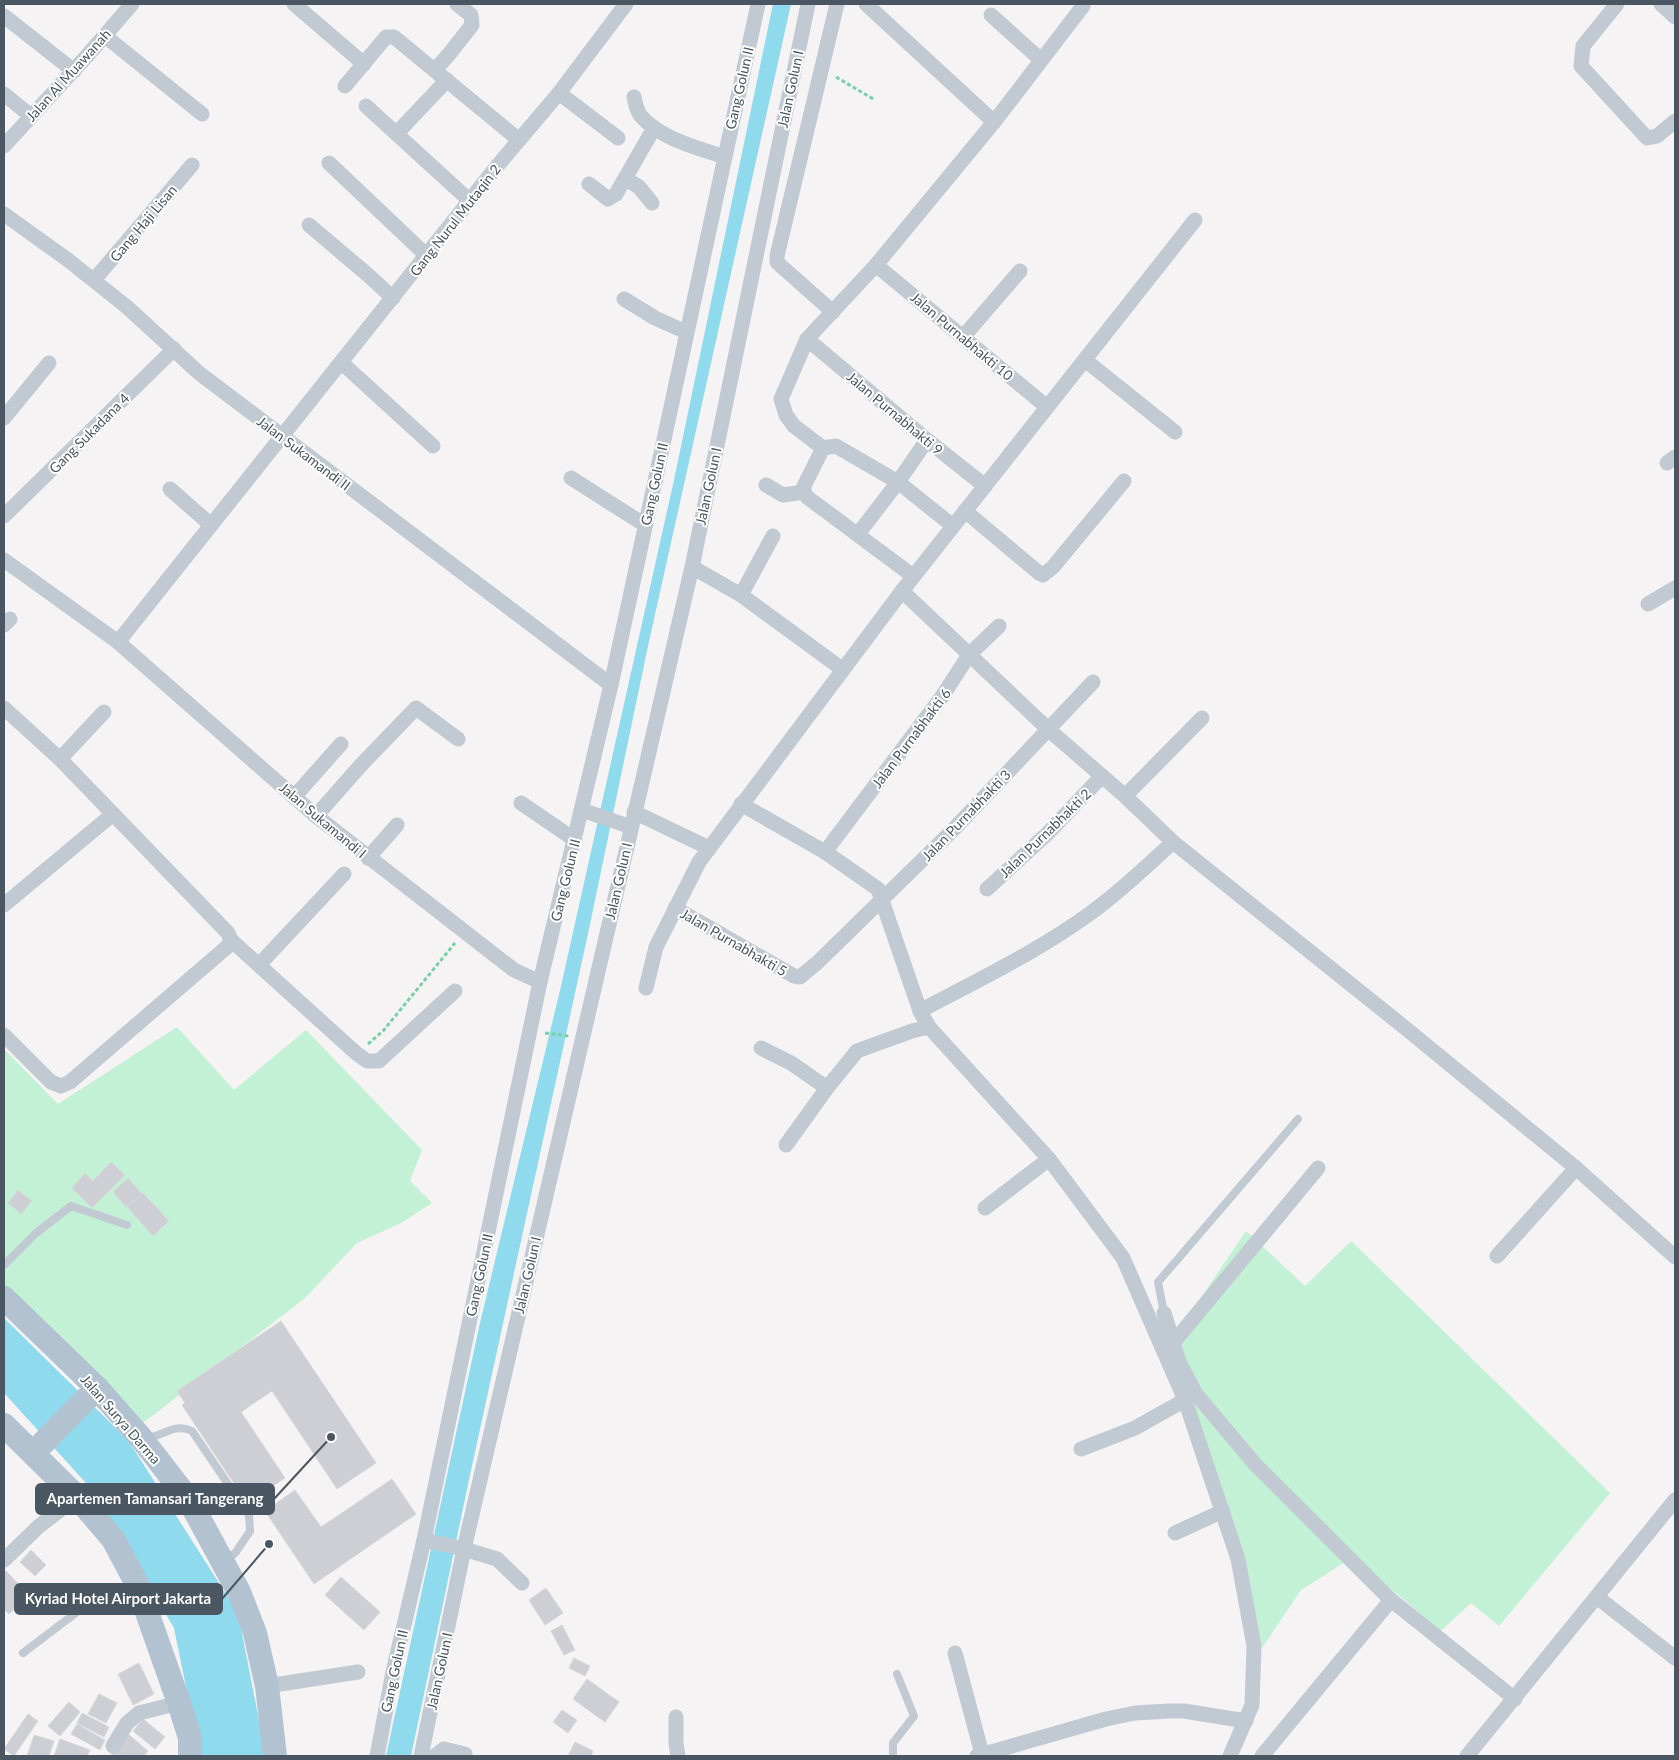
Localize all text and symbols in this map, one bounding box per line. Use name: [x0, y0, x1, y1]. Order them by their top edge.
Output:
street label: Jalan Al Muawanah: [22, 25, 114, 125]
street label: Gang Golun II: [721, 45, 757, 131]
street label: Jalan Golun I: [773, 49, 807, 129]
street label: Gang Nurul Mutaqin 2: [406, 161, 504, 279]
street label: Gang Haji Lisan: [106, 181, 180, 265]
street label: Jalan Purnabhakti 10: [907, 288, 1017, 384]
street label: Jalan Purnabhakti 9: [843, 368, 947, 458]
street label: Gang Sukadana 4: [45, 389, 133, 477]
street label: Jalan Sukamandi II: [254, 412, 354, 494]
street label: Gang Golun II: [637, 441, 671, 527]
street label: Jalan Golun I: [691, 446, 725, 526]
street label: Jalan Purnabhakti 6: [868, 685, 954, 791]
street label: Jalan Purnabhakti 3: [918, 766, 1014, 864]
street label: Jalan Sukamandi I: [276, 779, 370, 861]
street label: Jalan Purnabhakti 2: [996, 785, 1094, 881]
street label: Gang Golun II: [547, 837, 583, 923]
street label: Jalan Golun I: [601, 841, 635, 921]
street label: Jalan Purnabhakti 5: [678, 905, 790, 979]
street label: Gang Golun II: [462, 1232, 496, 1318]
street label: Jalan Golun I: [510, 1235, 544, 1315]
street label: Jalan Surya Darma: [77, 1371, 165, 1467]
callout: Apartemen Tamansari Tangerang: [36, 1484, 274, 1514]
text: Apartemen Tamansari Tangerang: [46, 1489, 264, 1507]
callout: Kyriad Hotel Airport Jakarta: [15, 1584, 222, 1614]
text: Kyriad Hotel Airport Jakarta: [25, 1589, 211, 1607]
street label: Gang Golun II: [377, 1628, 411, 1714]
street label: Jalan Golun I: [422, 1631, 456, 1711]

